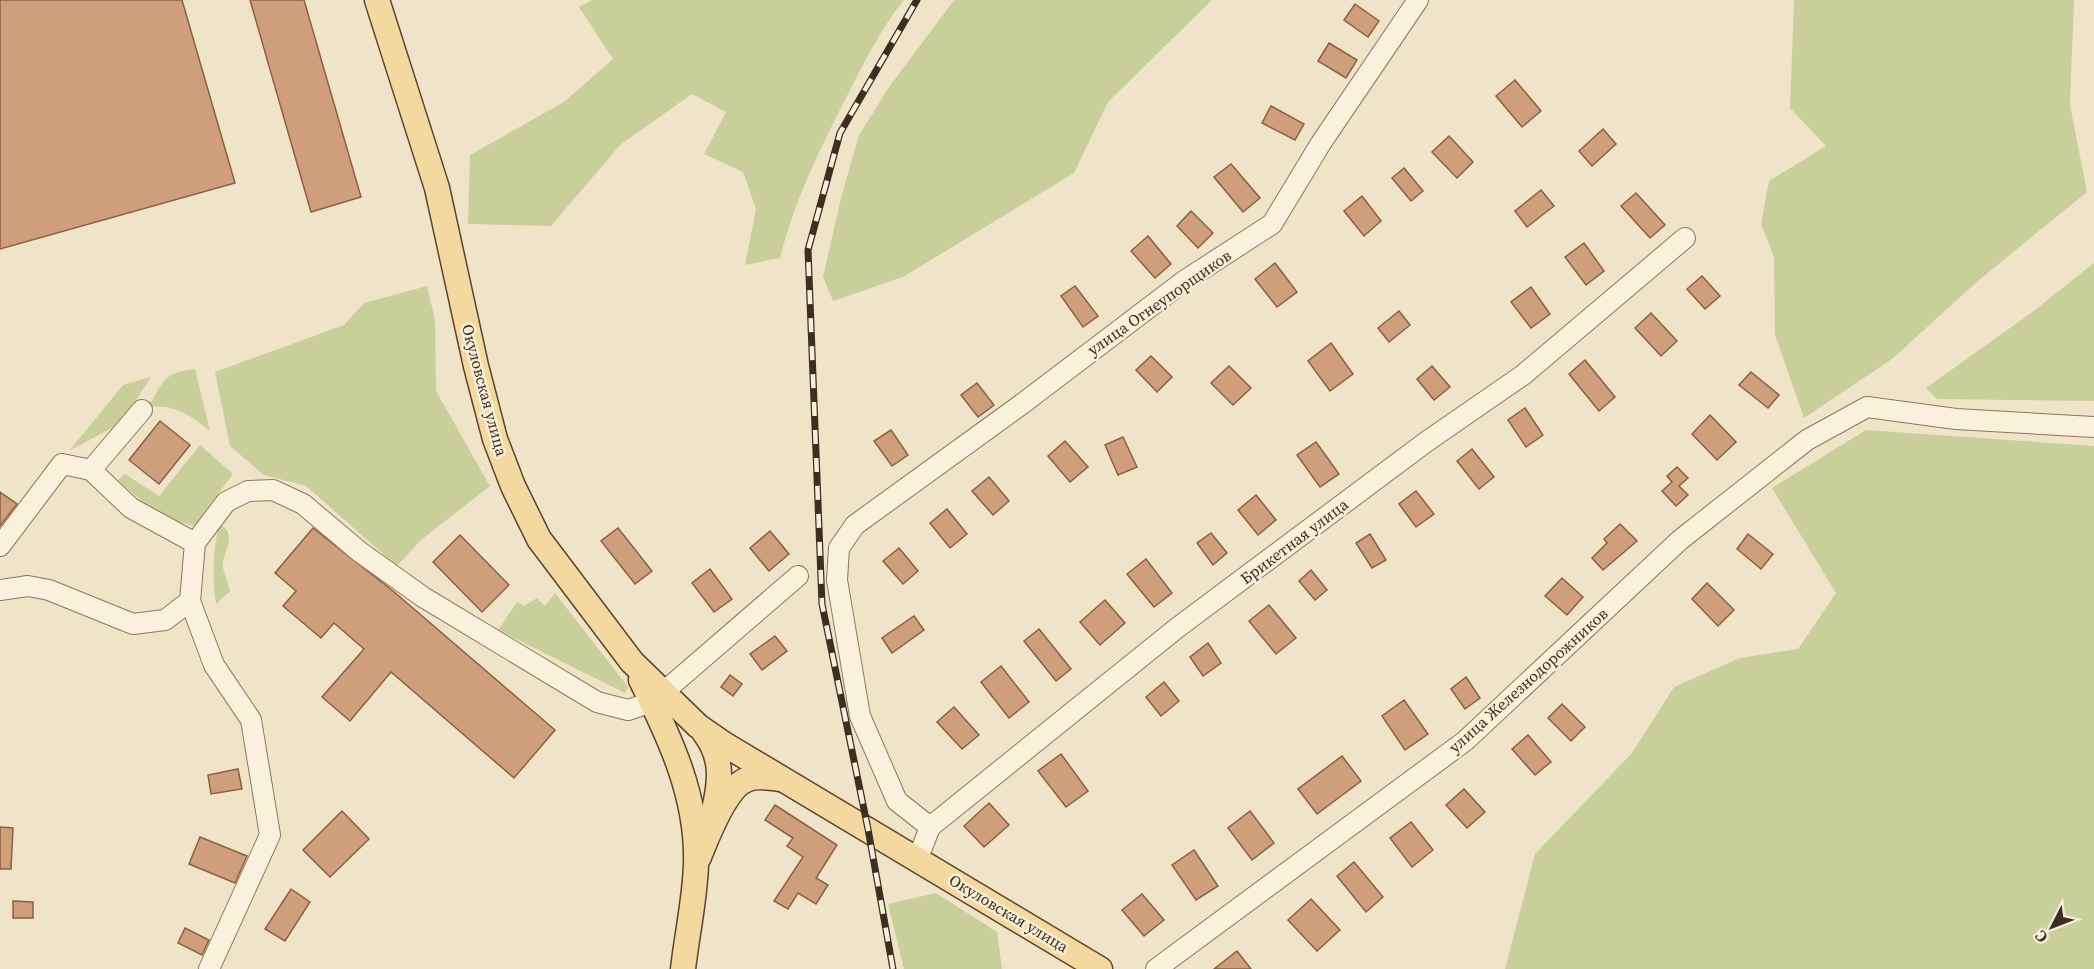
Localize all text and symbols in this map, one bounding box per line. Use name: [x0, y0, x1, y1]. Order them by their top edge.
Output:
street label: улица Огнеупорщиков: [1083, 244, 1235, 360]
street label: Окуловская улица: [457, 322, 513, 459]
street label: Брикетная улица: [1235, 493, 1353, 589]
street label: улица Железнодорожников: [1444, 603, 1612, 757]
street label: Окуловская улица: [945, 869, 1073, 958]
north arrow: [2022, 897, 2082, 957]
text: С: [2029, 926, 2052, 948]

